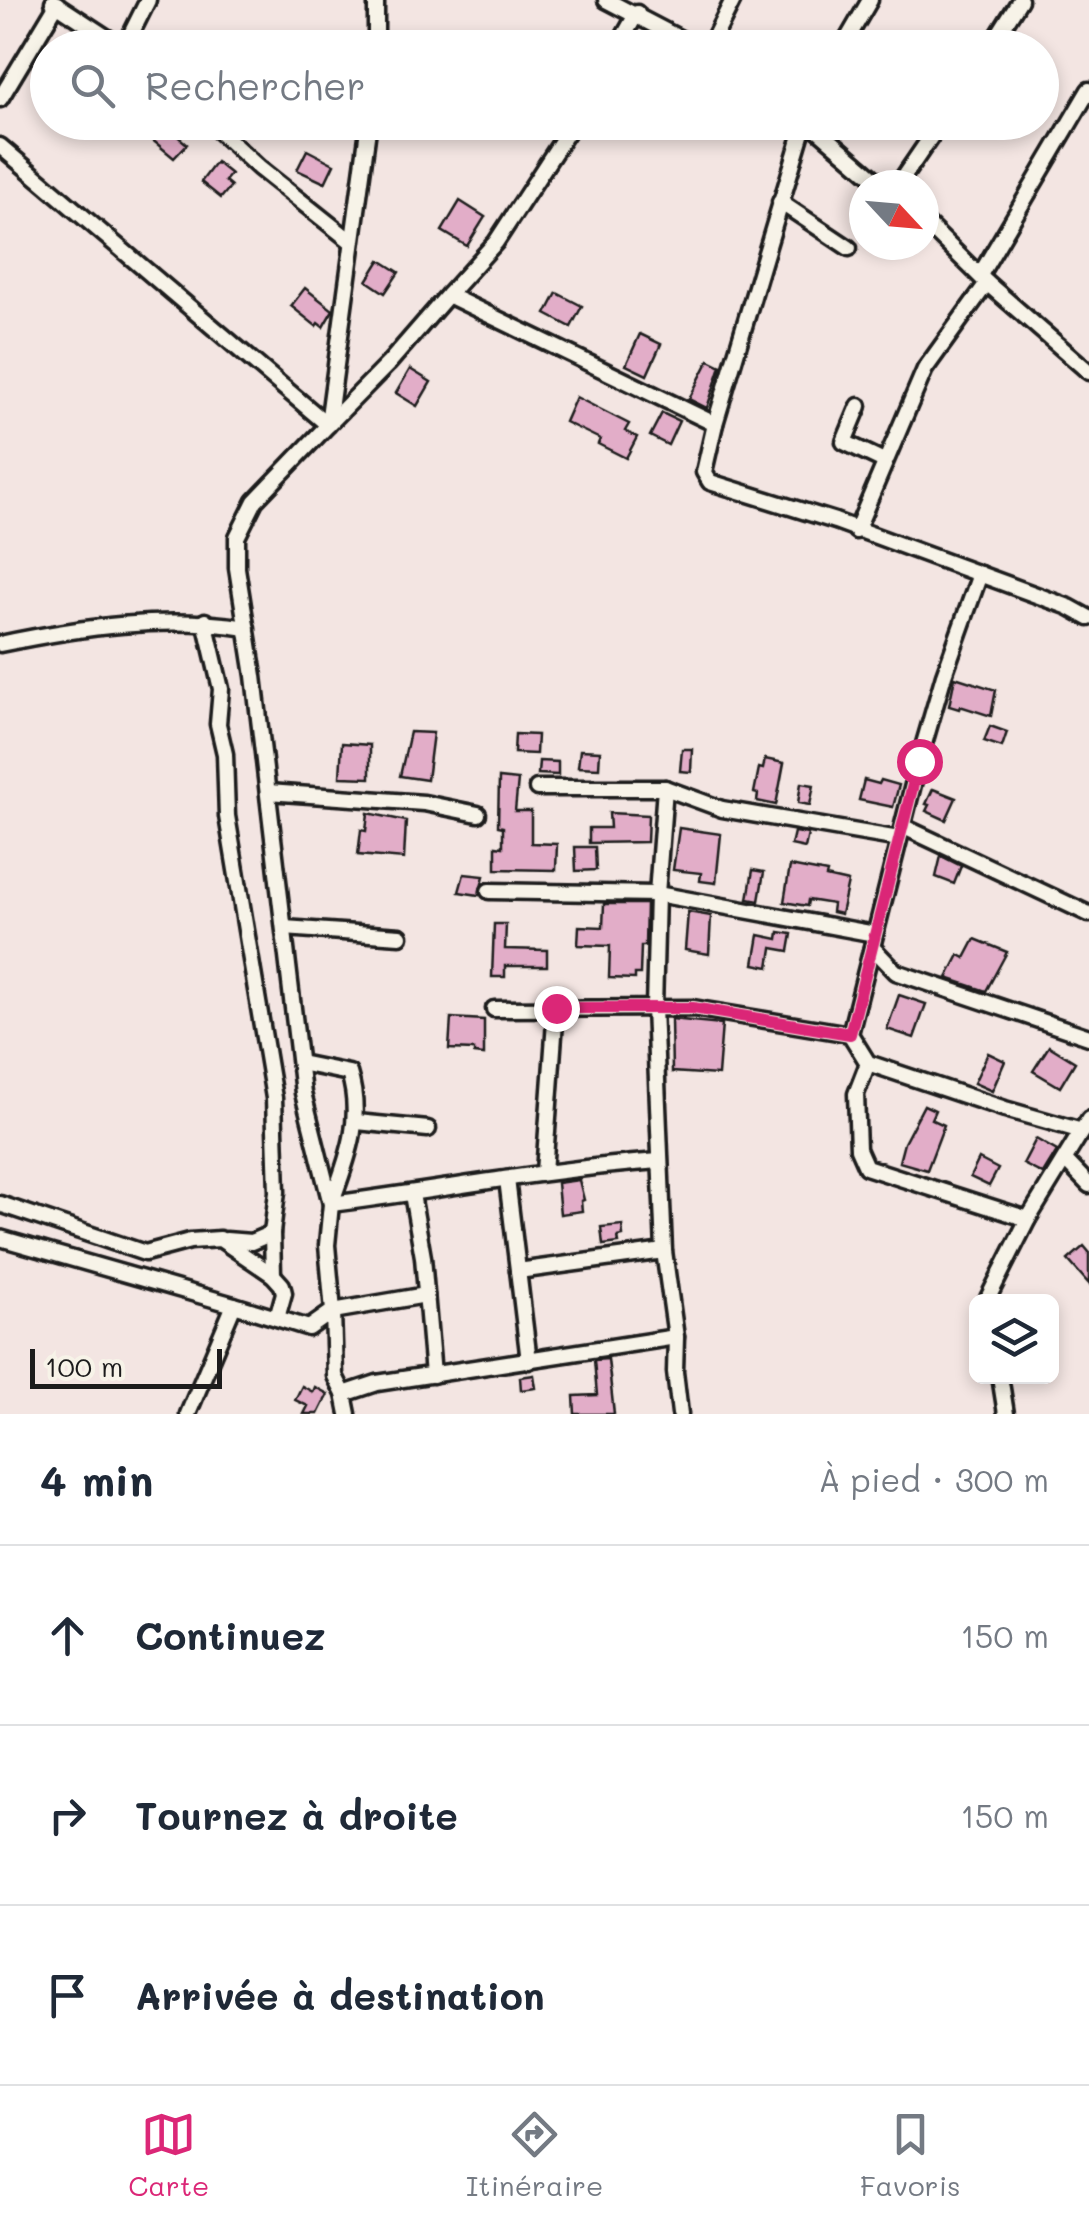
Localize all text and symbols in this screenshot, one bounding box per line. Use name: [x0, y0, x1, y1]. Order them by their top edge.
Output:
search box: [30, 30, 1059, 140]
icon: search: [65, 58, 120, 113]
text: Rechercher: [145, 60, 366, 110]
north arrow: [849, 170, 939, 260]
route start: [897, 739, 943, 785]
route end: [534, 986, 580, 1032]
map controls: [969, 1294, 1059, 1384]
button: layers: [969, 1294, 1059, 1384]
scale bar: [30, 1344, 222, 1388]
text: 100 m: [45, 1348, 123, 1384]
text: 4 min: [40, 1452, 153, 1507]
text: À pied · 300 m: [819, 1458, 1049, 1500]
icon: ahead: [40, 1608, 95, 1663]
text: Continuez: [135, 1610, 326, 1660]
text: 150 m: [961, 1614, 1049, 1656]
icon: right: [40, 1788, 95, 1843]
text: Tournez à droite: [135, 1790, 458, 1840]
text: 150 m: [961, 1794, 1049, 1836]
icon: arrive: [40, 1968, 95, 2023]
text: Arrivée à destination: [135, 1970, 545, 2020]
tab: Carte: [128, 2107, 209, 2203]
tab: Itinéraire: [466, 2107, 603, 2203]
tab: Favoris: [860, 2107, 961, 2203]

